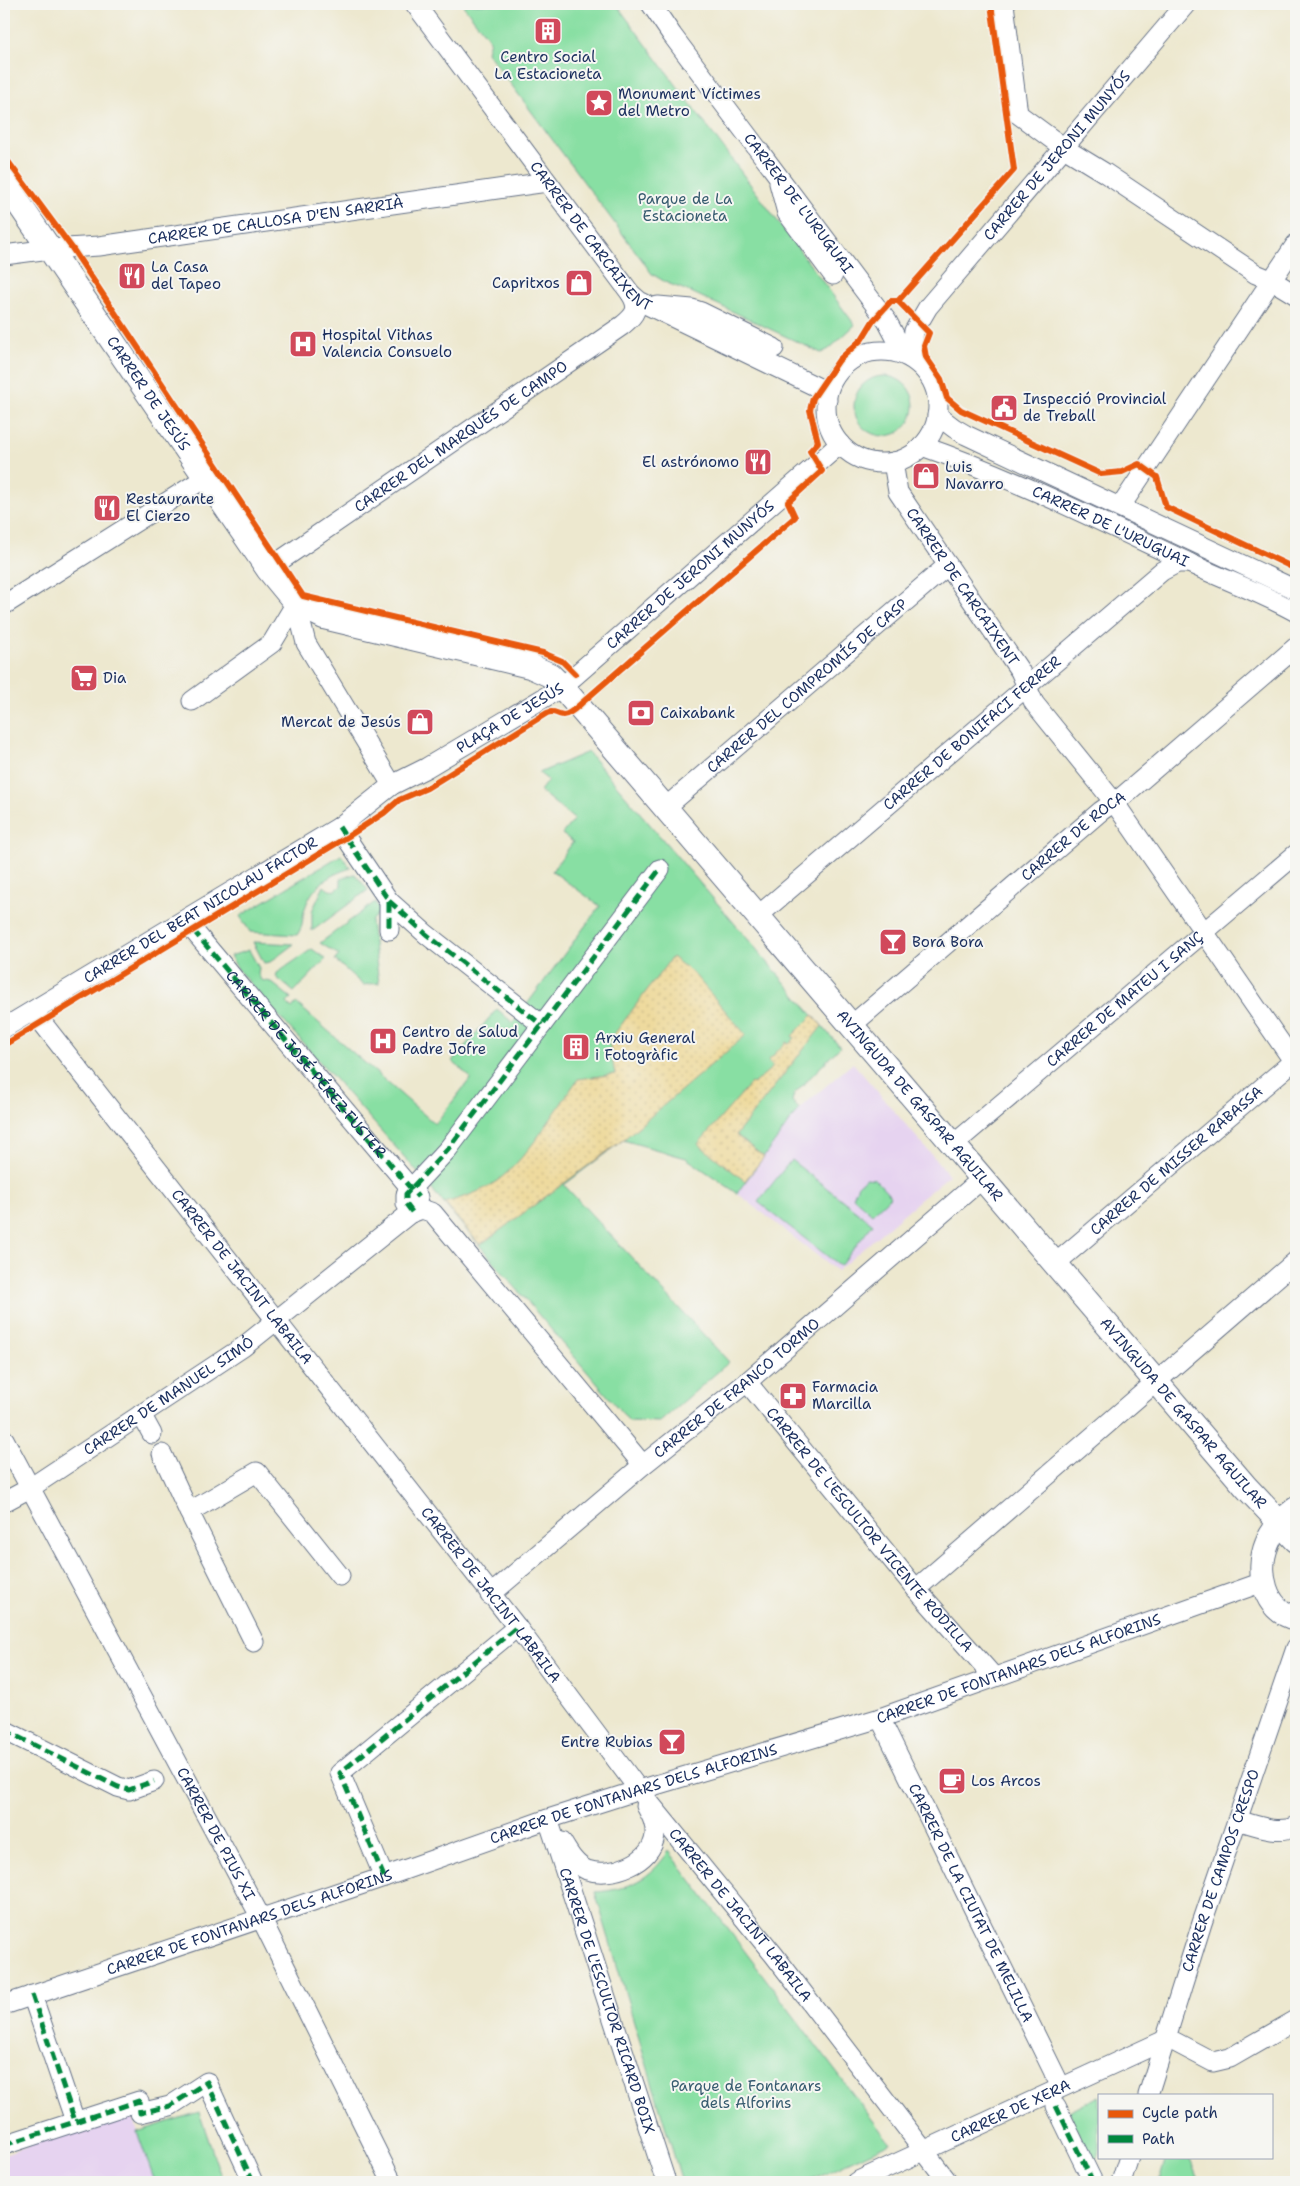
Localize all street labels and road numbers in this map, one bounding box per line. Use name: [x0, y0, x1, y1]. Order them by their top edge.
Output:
street label: CARRER DE JERONI MUNYÓS: [979, 66, 1135, 245]
street label: CARRER DE L'URUGUAI: [739, 129, 858, 278]
street label: CARRER DE CARCAIXENT: [525, 157, 655, 316]
street label: CARRER DE CALLOSA D'EN SARRIÀ: [147, 192, 405, 249]
street label: CARRER DE JESÚS: [102, 332, 195, 455]
street label: CARRER DEL MARQUÉS DE CAMPO: [350, 356, 572, 517]
street label: CARRER DE L'URUGUAI: [1029, 481, 1192, 572]
street label: CARRER DE JERONI MUNYÓS: [602, 496, 779, 654]
street label: CARRER DE CARCAIXENT: [902, 504, 1024, 670]
street label: CARRER DEL COMPROMÍS DE CASP: [703, 594, 912, 778]
street label: CARRER DE BONIFACI FERRER: [879, 652, 1065, 815]
street label: PLAÇA DE JESÚS: [452, 678, 567, 758]
street label: CARRER DE ROCA: [1017, 787, 1130, 886]
street label: CARRER DEL BEAT NICOLAU FACTOR: [80, 832, 321, 988]
street label: CARRER DE MATEU I SANÇ: [1042, 927, 1208, 1071]
street label: CARRER DE JOSÉ PÉREZ-FUSTER: [221, 966, 390, 1162]
street label: AVINGUDA DE GASPAR AGUILAR: [832, 1006, 1007, 1205]
street label: CARRER DE MISSER RABASSA: [1086, 1081, 1267, 1240]
street label: CARRER DE JACINT LABAILA: [167, 1185, 317, 1369]
street label: AVINGUDA DE GASPAR AGUILAR: [1095, 1313, 1271, 1513]
street label: CARRER DE FRANCO TORMO: [649, 1314, 824, 1463]
street label: CARRER DE MANUEL SIMÓ: [80, 1331, 258, 1460]
street label: CARRER DE L'ESCULTOR VICENTE RODILLA: [762, 1403, 978, 1657]
street label: CARRER DE JACINT LABAILA: [416, 1503, 565, 1687]
street label: CARRER DE FONTANARS DELS ALFORINS: [874, 1609, 1163, 1728]
street label: CARRER DE FONTANARS DELS ALFORINS: [487, 1739, 780, 1849]
street label: CARRER DE PIUS XI: [172, 1764, 260, 1904]
street label: CARRER DE CAMPOS CRESPO: [1177, 1766, 1264, 1974]
street label: CARRER DE LA CIUTAT DE MELILLA: [904, 1780, 1038, 2026]
street label: CARRER DE JACINT LABAILA: [664, 1824, 816, 2006]
street label: CARRER DE FONTANARS DELS ALFORINS: [104, 1865, 395, 1980]
street label: CARRER DE L'ESCULTOR RICARD BOIX: [554, 1865, 660, 2136]
street label: CARRER DE XERA: [947, 2075, 1074, 2147]

